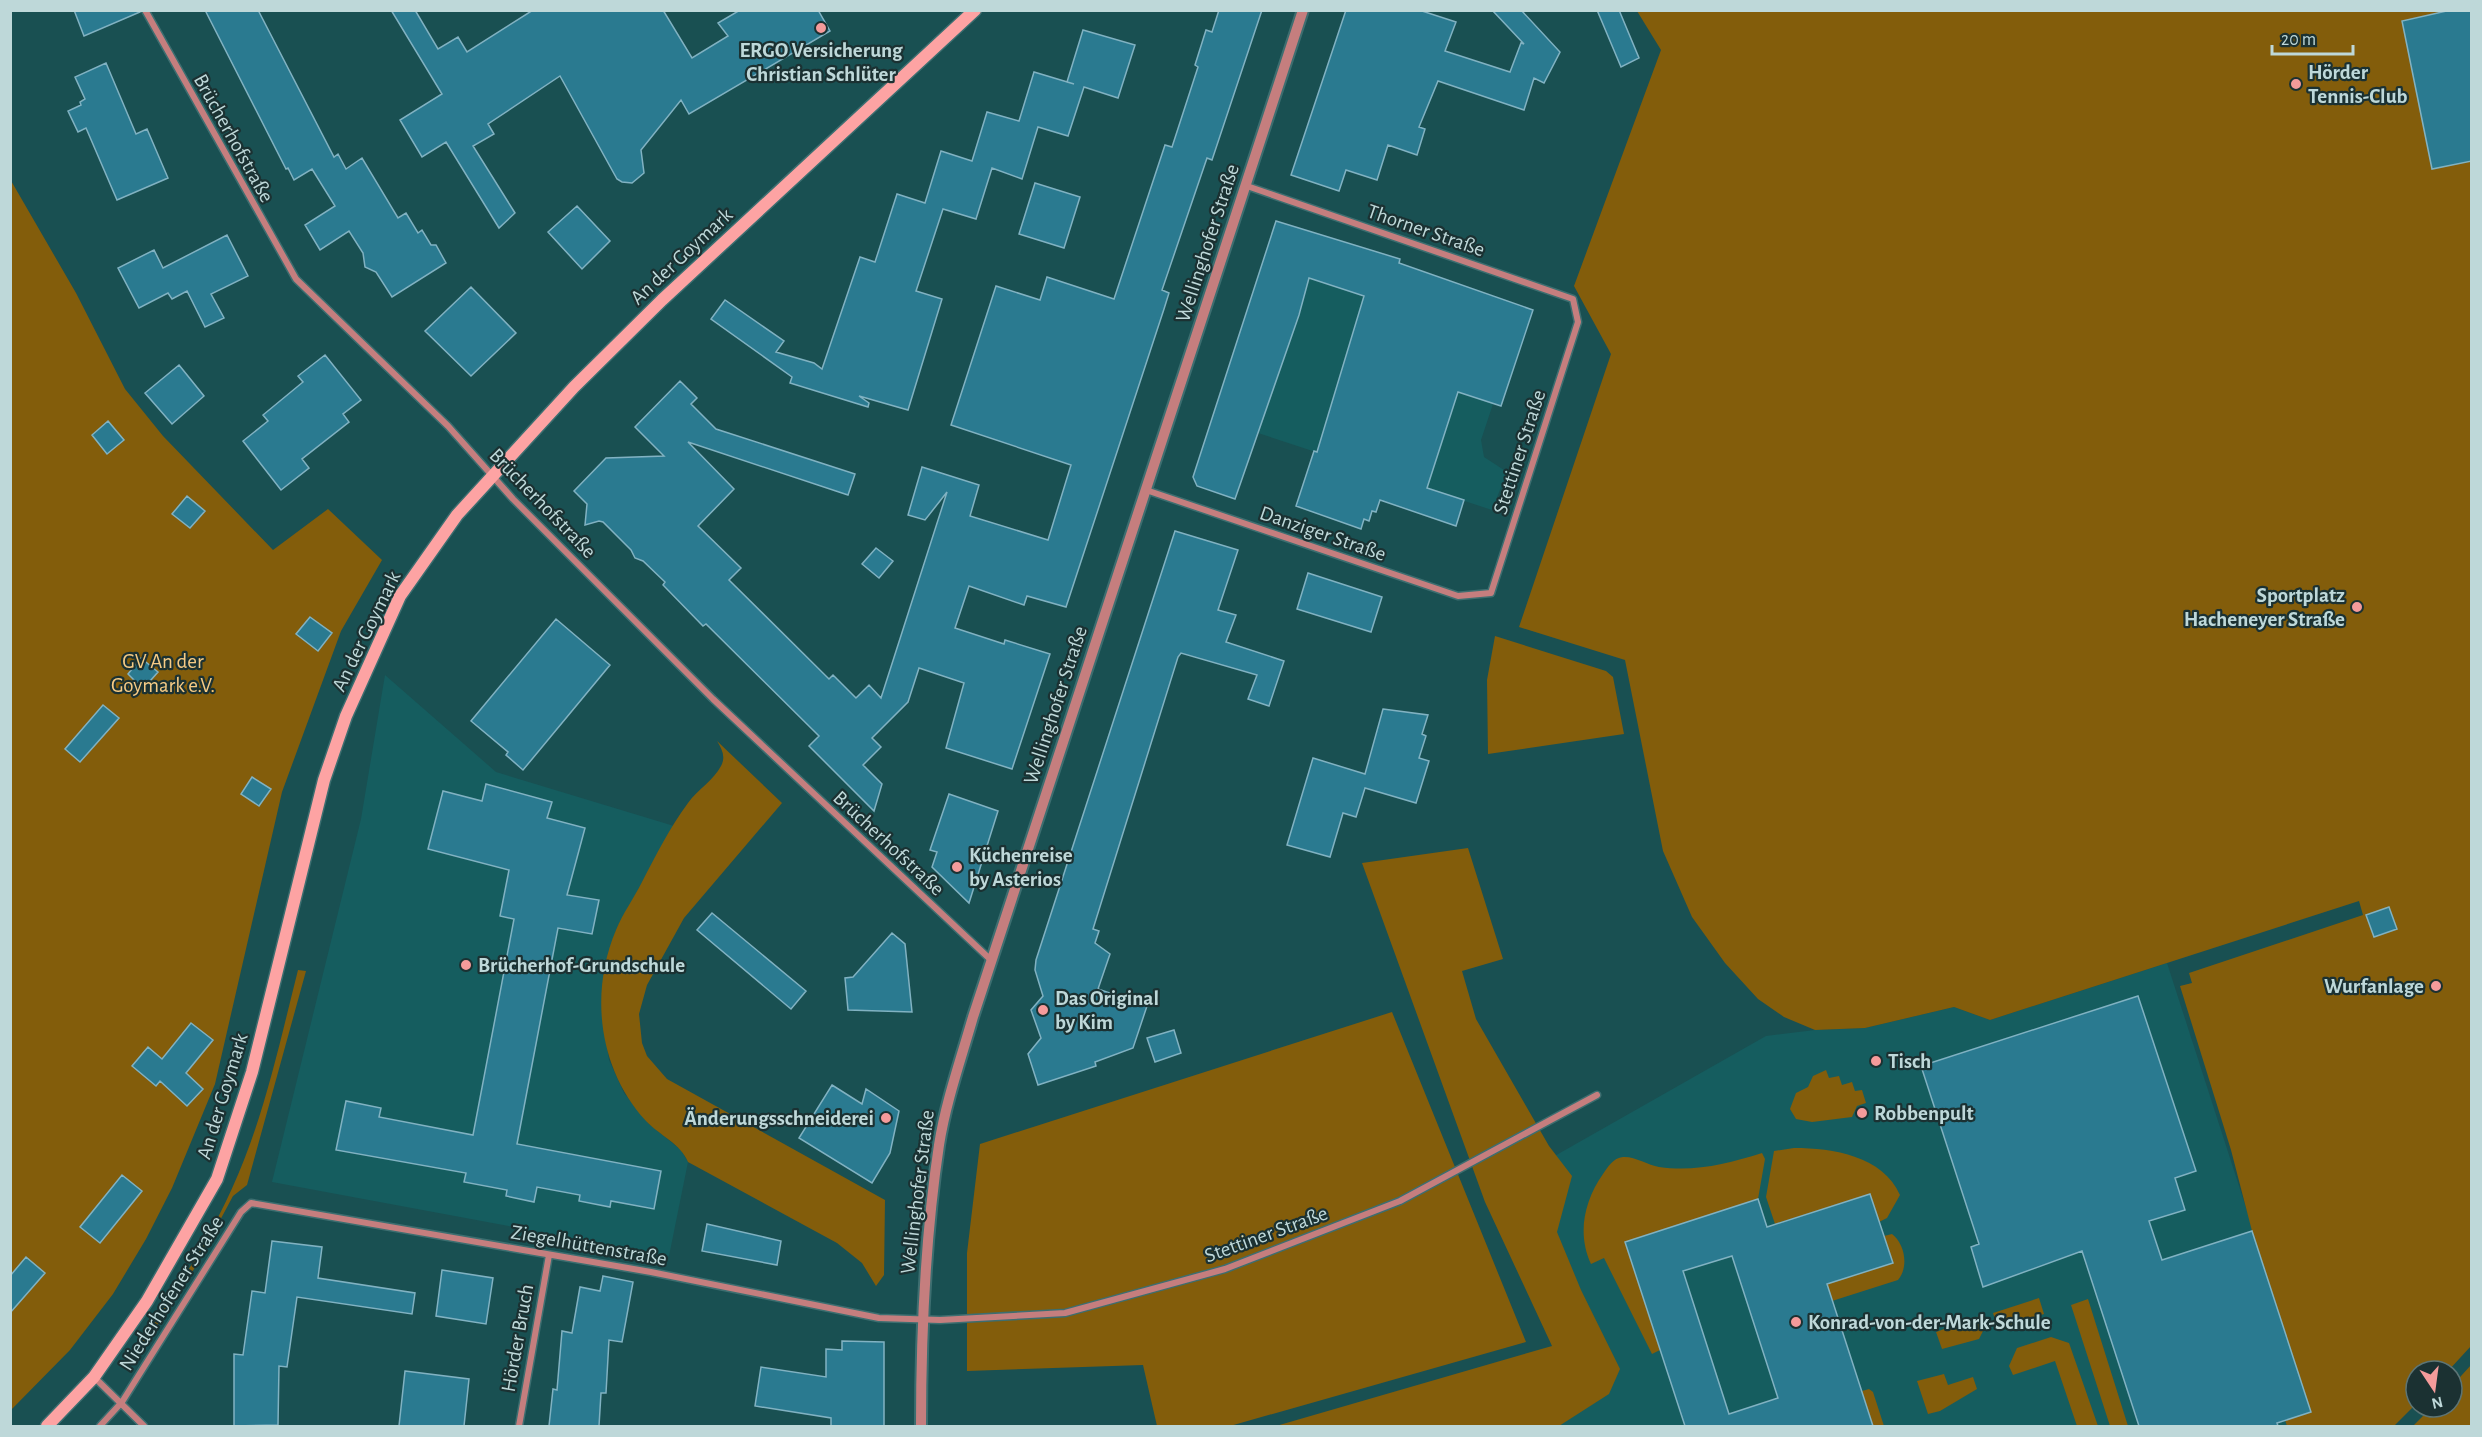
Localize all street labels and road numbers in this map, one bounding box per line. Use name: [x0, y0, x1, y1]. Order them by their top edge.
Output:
street label: Brücherhofstraße: [190, 71, 277, 206]
street label: Wellinghofer Straße: [1172, 161, 1243, 325]
street label: Thorner Straße: [1364, 201, 1487, 260]
street label: An der Goymark: [626, 204, 737, 309]
street label: Stettiner Straße: [1489, 387, 1549, 517]
street label: Brücherhofstraße: [485, 445, 600, 562]
street label: Danziger Straße: [1257, 502, 1389, 565]
street label: An der Goymark: [328, 567, 405, 695]
street label: Wellinghofer Straße: [1020, 623, 1091, 787]
street label: Brücherhofstraße: [829, 787, 948, 900]
street label: An der Goymark: [193, 1030, 252, 1162]
street label: Wellinghofer Straße: [897, 1109, 938, 1275]
street label: Stettiner Straße: [1202, 1202, 1331, 1266]
street label: Niederhofener Straße: [115, 1212, 227, 1374]
street label: Ziegelhüttenstraße: [509, 1221, 669, 1270]
street label: Hörder Bruch: [498, 1283, 537, 1394]

